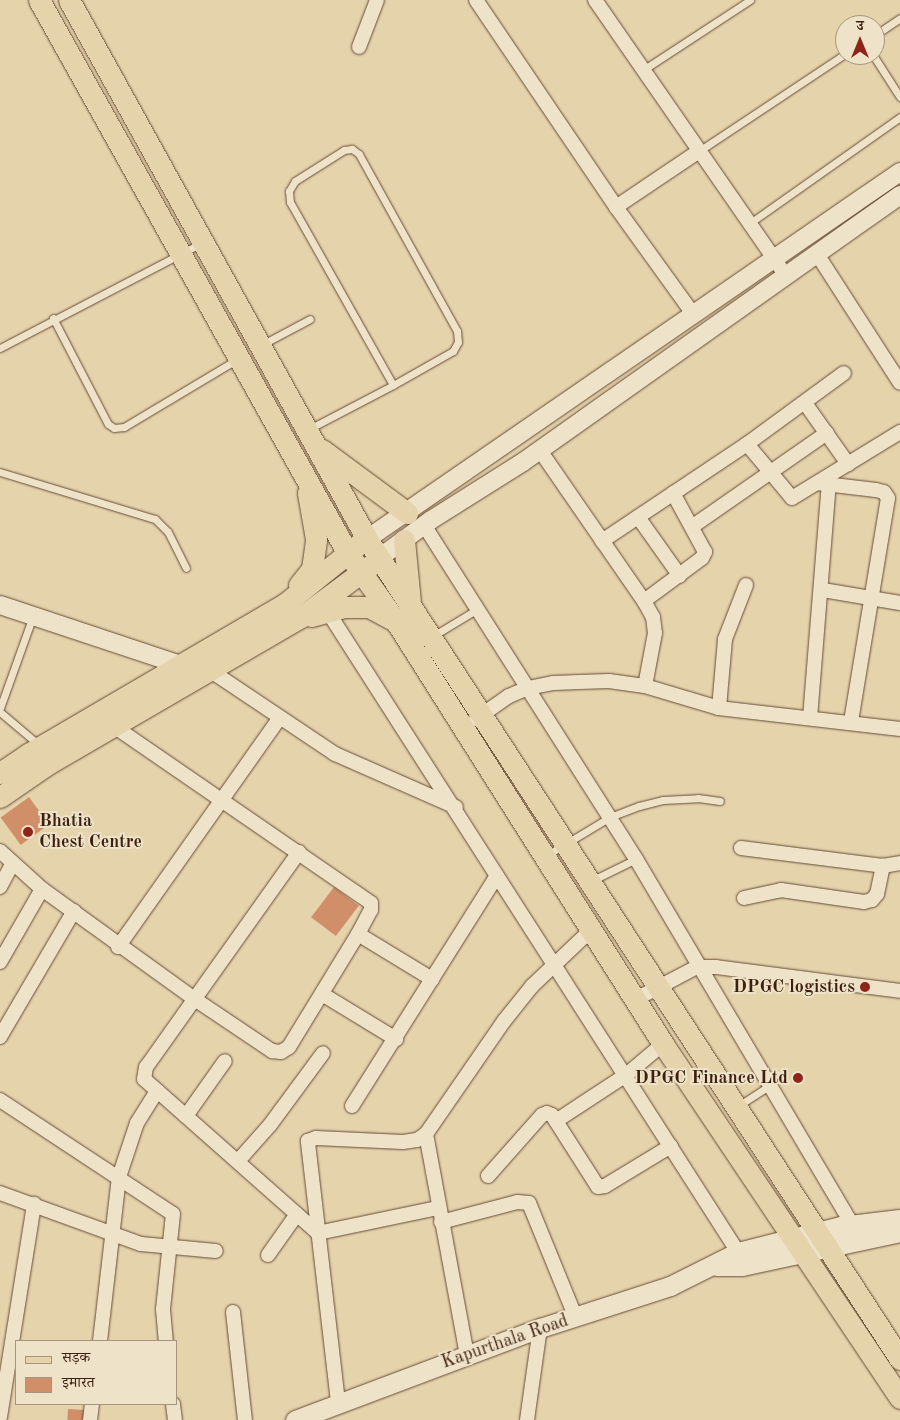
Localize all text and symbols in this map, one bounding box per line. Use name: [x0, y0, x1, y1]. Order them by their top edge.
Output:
north arrow: [835, 15, 885, 65]
text: उ: [856, 19, 864, 33]
place label: Bhatia Chest Centre: [39, 811, 142, 854]
marker: Bhatia Chest Centre: [21, 825, 35, 839]
place label: DPGC logistics: [733, 976, 855, 998]
marker: DPGC logistics: [859, 981, 871, 993]
place label: DPGC Finance Ltd: [635, 1067, 788, 1089]
marker: DPGC Finance Ltd: [792, 1072, 804, 1084]
street label: Kapurthala Road: [439, 1310, 571, 1374]
legend: [15, 1340, 178, 1405]
text: सड़क: [62, 1351, 90, 1366]
text: इमारत: [62, 1376, 95, 1391]

